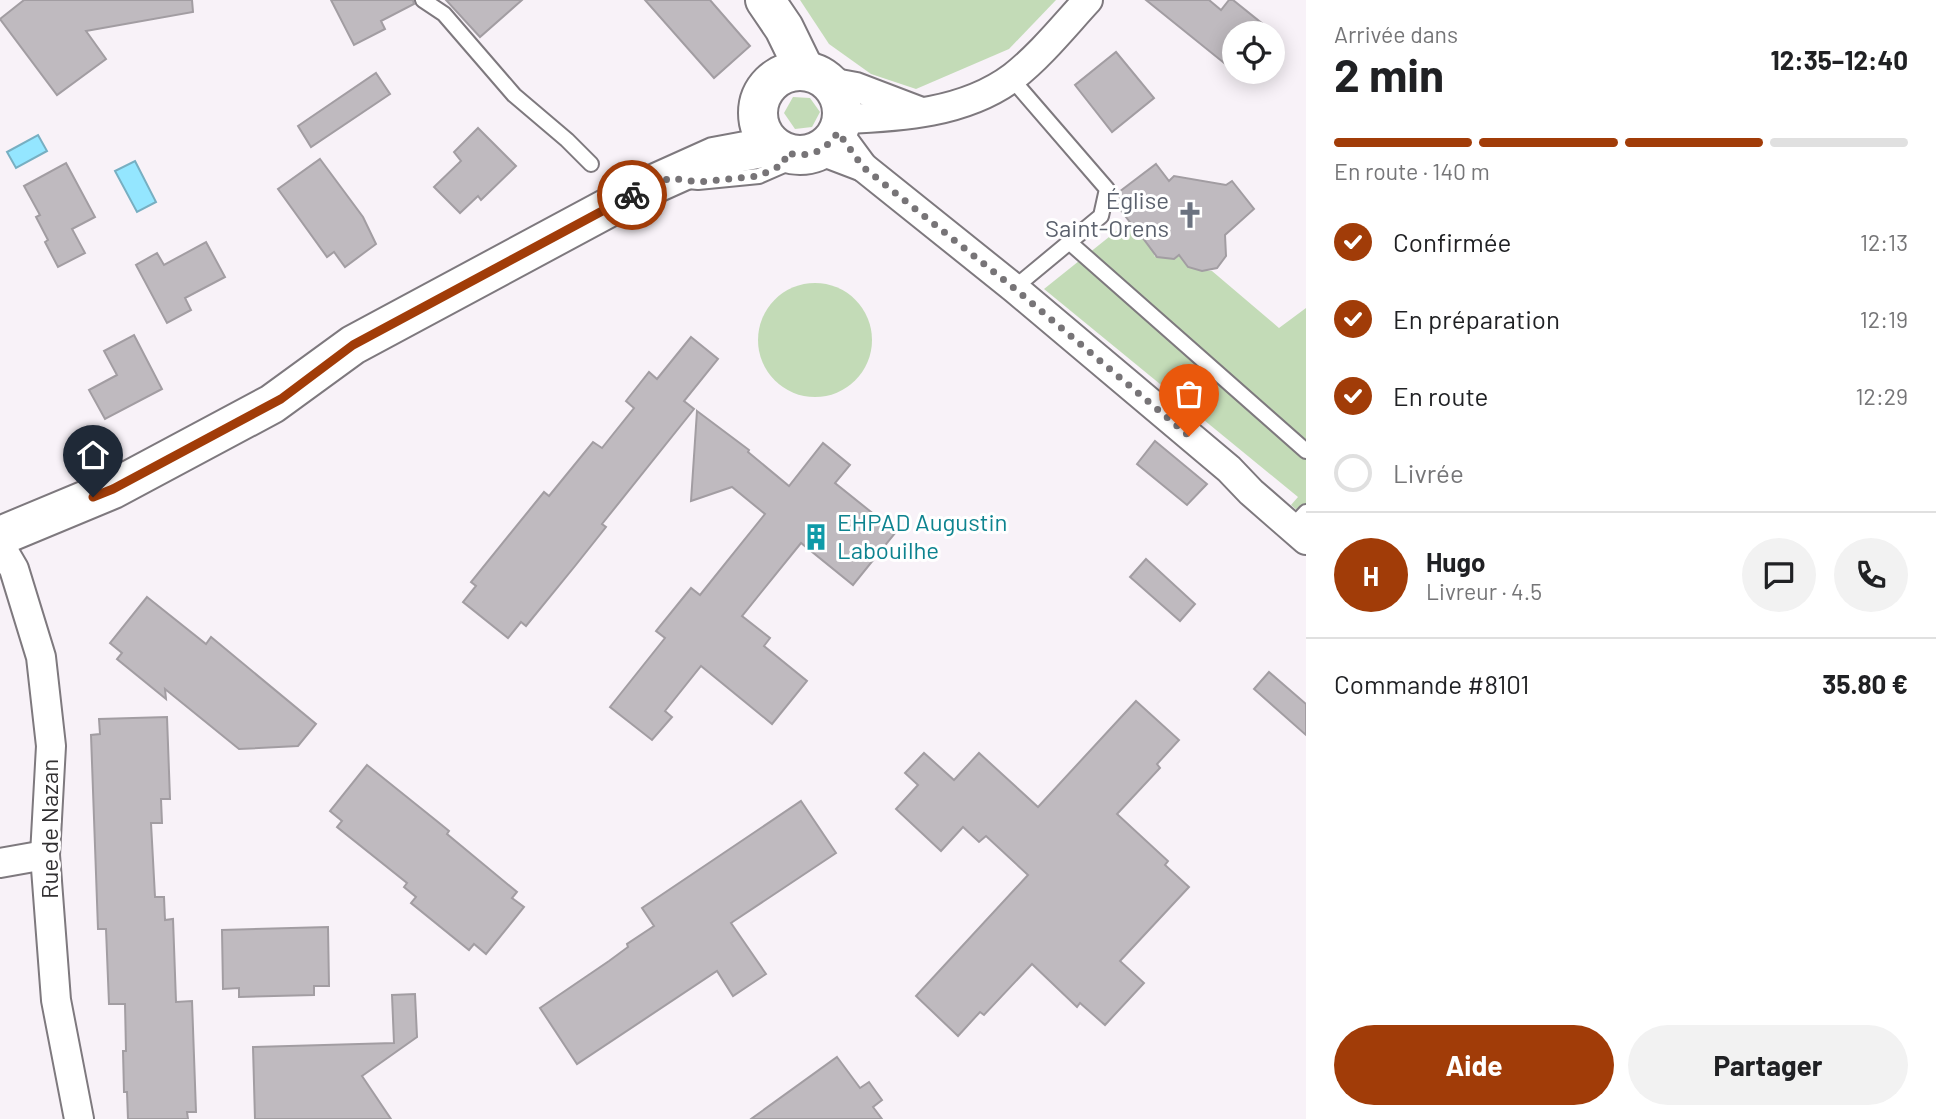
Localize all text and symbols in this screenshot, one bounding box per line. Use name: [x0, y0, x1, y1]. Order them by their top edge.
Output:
text: Arrivée dans: [1334, 20, 1458, 48]
map controls: [1222, 21, 1285, 84]
button: locate: [1222, 21, 1285, 84]
text: 12:35–12:40: [1771, 44, 1908, 75]
text: 2 min: [1334, 46, 1444, 101]
text: En route · 140 m: [1334, 157, 1490, 185]
courier: [597, 160, 667, 230]
icon: bike: [613, 176, 651, 214]
place label: Église Saint-Orens: [1045, 185, 1169, 242]
church icon: Église Saint-Orens: [1175, 200, 1205, 230]
icon: check: [1334, 223, 1372, 261]
text: Confirmée: [1393, 226, 1511, 257]
text: 12:13: [1860, 228, 1908, 256]
icon: check: [1334, 300, 1372, 338]
text: En préparation: [1393, 303, 1560, 334]
text: 12:19: [1860, 305, 1908, 333]
pin: [1159, 364, 1219, 436]
icon: bag: [1170, 375, 1208, 413]
icon: check: [1334, 377, 1372, 415]
text: En route: [1393, 380, 1488, 411]
text: 12:29: [1856, 382, 1908, 410]
pin: [63, 425, 123, 497]
icon: home: [74, 436, 112, 474]
text: Livrée: [1393, 457, 1464, 488]
place label: EHPAD Augustin Labouilhe: [837, 507, 1008, 564]
building icon: EHPAD Augustin Labouilhe: [801, 522, 831, 552]
button: chat: [1742, 538, 1816, 612]
button: phone: [1834, 538, 1908, 612]
text: Hugo: [1426, 546, 1485, 577]
text: H: [1363, 560, 1379, 591]
text: Livreur · 4.5: [1426, 577, 1542, 605]
text: Commande #8101: [1334, 668, 1529, 699]
text: 35.80 €: [1822, 668, 1908, 699]
street label: Rue de Nazan: [34, 759, 63, 899]
button: Aide: [1334, 1025, 1614, 1105]
button: Partager: [1628, 1025, 1908, 1105]

